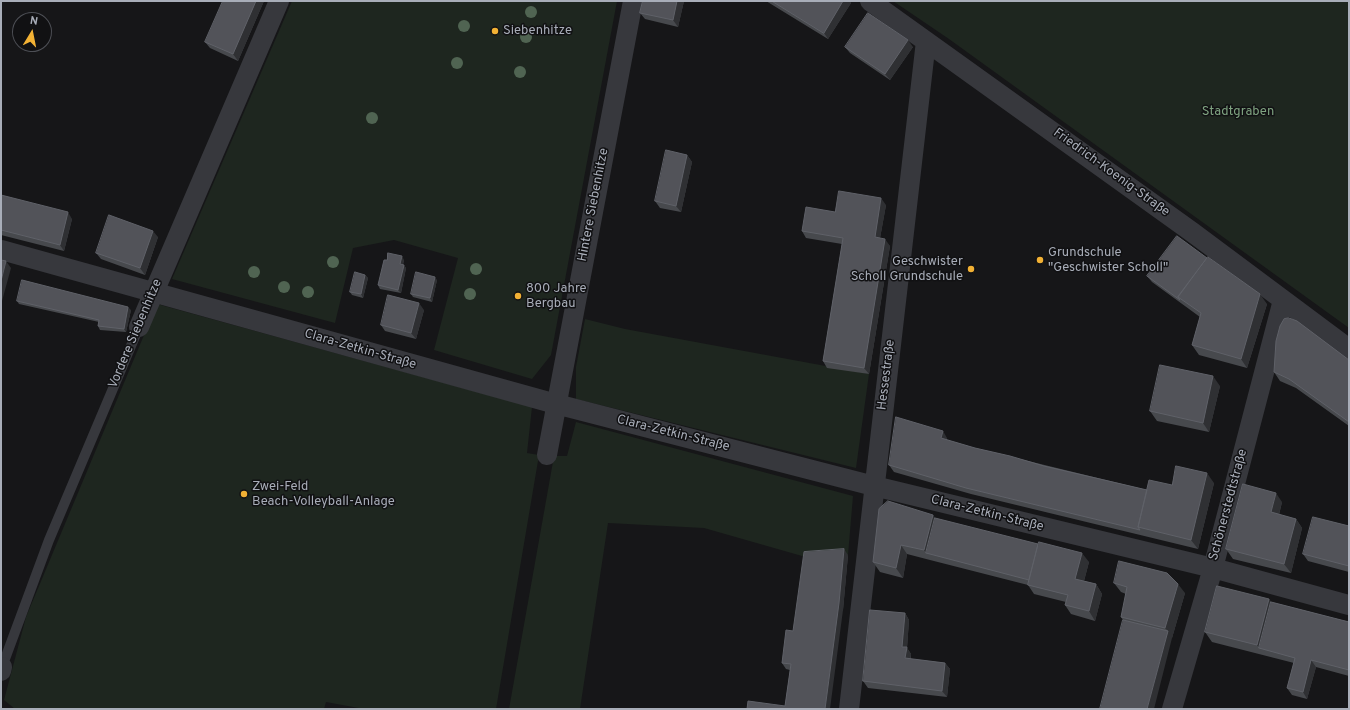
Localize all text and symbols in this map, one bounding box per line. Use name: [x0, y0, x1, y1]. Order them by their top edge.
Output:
north arrow: [12, 12, 52, 52]
text: N: [29, 14, 39, 29]
place label: Siebenhitze: [503, 23, 572, 39]
marker: Siebenhitze: [490, 26, 500, 36]
park label: Stadtgraben: [1202, 104, 1274, 120]
street label: Friedrich-Koenig-Straße: [1050, 126, 1172, 220]
street label: Hintere Siebenhitze: [575, 147, 613, 263]
place label: Grundschule "Geschwister Scholl": [1048, 245, 1168, 276]
place label: Geschwister Scholl Grundschule: [851, 254, 963, 285]
marker: Grundschule "Geschwister Scholl": [1035, 255, 1045, 265]
marker: Geschwister Scholl Grundschule: [966, 264, 976, 274]
street label: Vordere Siebenhitze: [106, 277, 166, 391]
place label: 800 Jahre Bergbau: [526, 281, 587, 312]
marker: 800 Jahre Bergbau: [513, 291, 523, 301]
street label: Clara-Zetkin-Straße: [302, 327, 418, 373]
street label: Hessestraße: [875, 339, 899, 411]
street label: Clara-Zetkin-Straße: [615, 412, 731, 456]
street label: Schönerstedtstraße: [1207, 448, 1251, 562]
place label: Zwei-Feld Beach-Volleyball-Anlage: [252, 479, 395, 510]
marker: Zwei-Feld Beach-Volleyball-Anlage: [239, 489, 249, 499]
street label: Clara-Zetkin-Straße: [929, 492, 1045, 536]

